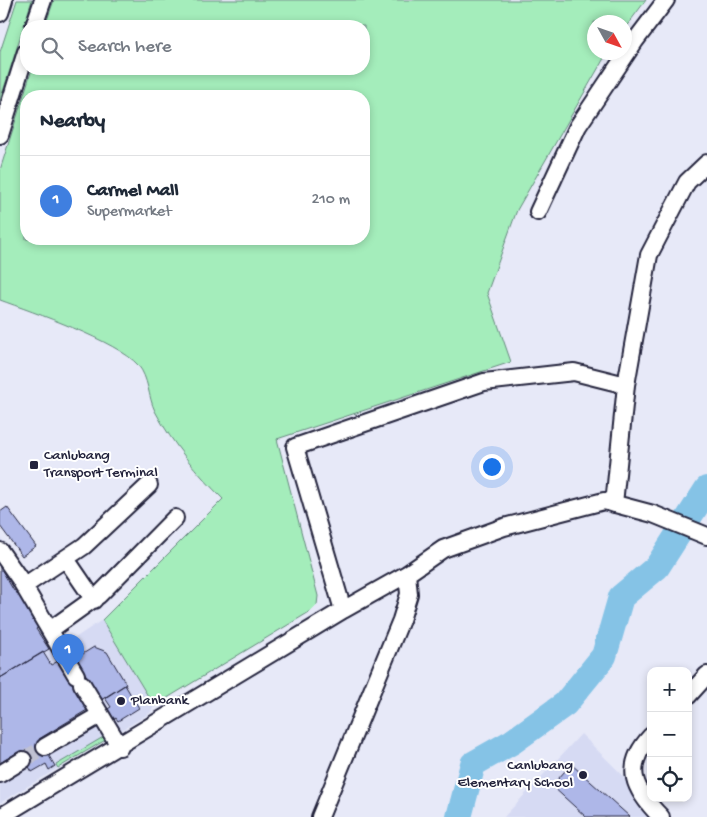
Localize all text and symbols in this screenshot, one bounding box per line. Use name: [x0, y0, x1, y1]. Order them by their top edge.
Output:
north arrow: [587, 15, 632, 60]
search box: [20, 20, 370, 75]
icon: search: [38, 34, 66, 62]
text: Search here: [78, 36, 172, 59]
text: Nearby: [40, 110, 105, 135]
text: Carmel Mall: [87, 180, 179, 203]
text: 1: [53, 191, 59, 210]
text: 210 m: [311, 191, 350, 210]
text: Supermarket: [87, 203, 172, 222]
place label: Canlubang Transport Terminal: [43, 447, 158, 482]
your location: [479, 454, 505, 480]
marker: Canlubang Transport Terminal: [28, 459, 40, 471]
pin: 1: [52, 634, 84, 675]
map controls: [647, 667, 692, 802]
button: +: [647, 667, 692, 712]
place label: Planbank: [130, 692, 189, 710]
marker: Planbank: [115, 695, 127, 707]
button: −: [647, 712, 692, 757]
place label: Canlubang Elementary School: [457, 757, 573, 792]
button: locate: [647, 757, 692, 802]
marker: Canlubang Elementary School: [577, 769, 589, 781]

